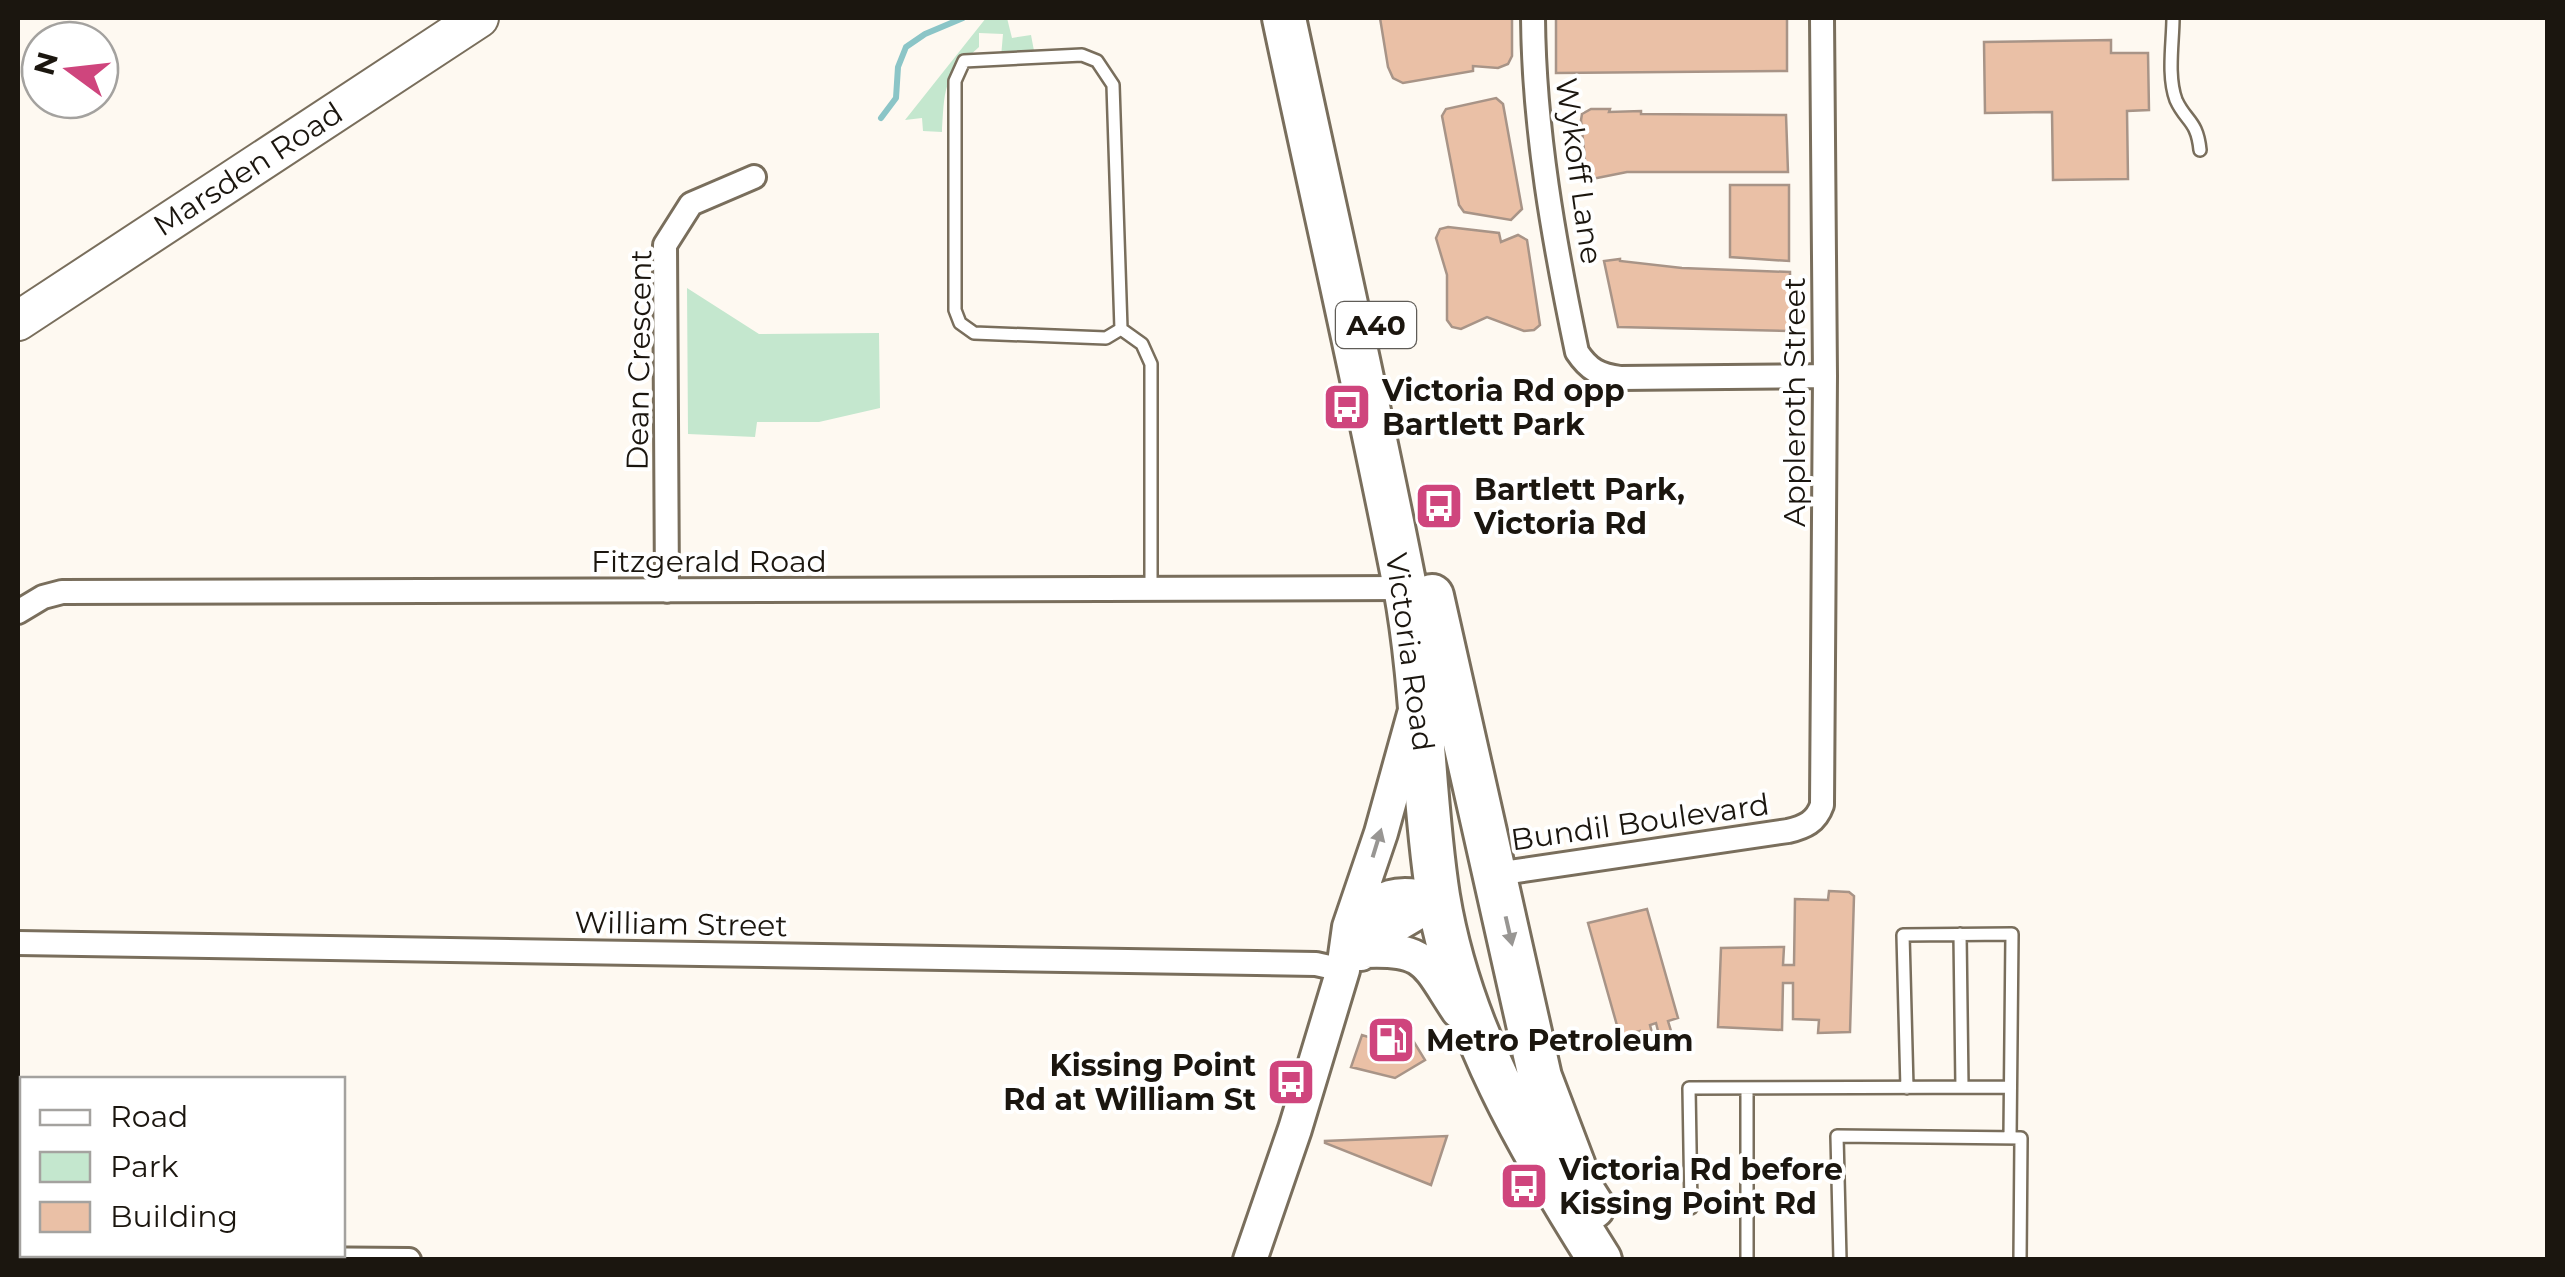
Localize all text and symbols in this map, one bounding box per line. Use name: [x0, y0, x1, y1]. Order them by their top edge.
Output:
north arrow: [20, 20, 120, 120]
text: N: [27, 48, 65, 79]
street label: Wykoff Lane: [1548, 75, 1610, 267]
street label: Marsden Road: [147, 94, 349, 244]
street label: Dean Crescent: [619, 249, 659, 471]
street label: Appleroth Street: [1776, 277, 1813, 527]
road number: A40: [1336, 302, 1416, 348]
place label: Victoria Rd opp Bartlett Park: [1381, 372, 1625, 443]
bus stop icon: Victoria Rd opp Bartlett Park: [1321, 381, 1373, 433]
place label: Bartlett Park, Victoria Rd: [1473, 471, 1685, 542]
bus stop icon: Bartlett Park, Victoria Rd: [1413, 480, 1465, 532]
street label: Fitzgerald Road: [591, 543, 827, 580]
street label: Victoria Road: [1378, 550, 1442, 754]
street label: Bundil Boulevard: [1509, 786, 1771, 858]
one-way arrow: [1371, 828, 1386, 858]
street label: William Street: [574, 904, 788, 944]
one-way arrow: [1502, 916, 1518, 947]
fuel station icon: Metro Petroleum: [1365, 1014, 1417, 1066]
place label: Metro Petroleum: [1426, 1022, 1693, 1059]
place label: Kissing Point Rd at William St: [1003, 1047, 1256, 1118]
bus stop icon: Kissing Point Rd at William St: [1265, 1056, 1317, 1108]
legend: [20, 1077, 345, 1257]
text: Road: [110, 1098, 188, 1135]
text: Park: [110, 1148, 179, 1185]
place label: Victoria Rd before Kissing Point Rd: [1558, 1151, 1843, 1222]
bus stop icon: Victoria Rd before Kissing Point Rd: [1498, 1160, 1550, 1212]
text: Building: [110, 1198, 238, 1235]

